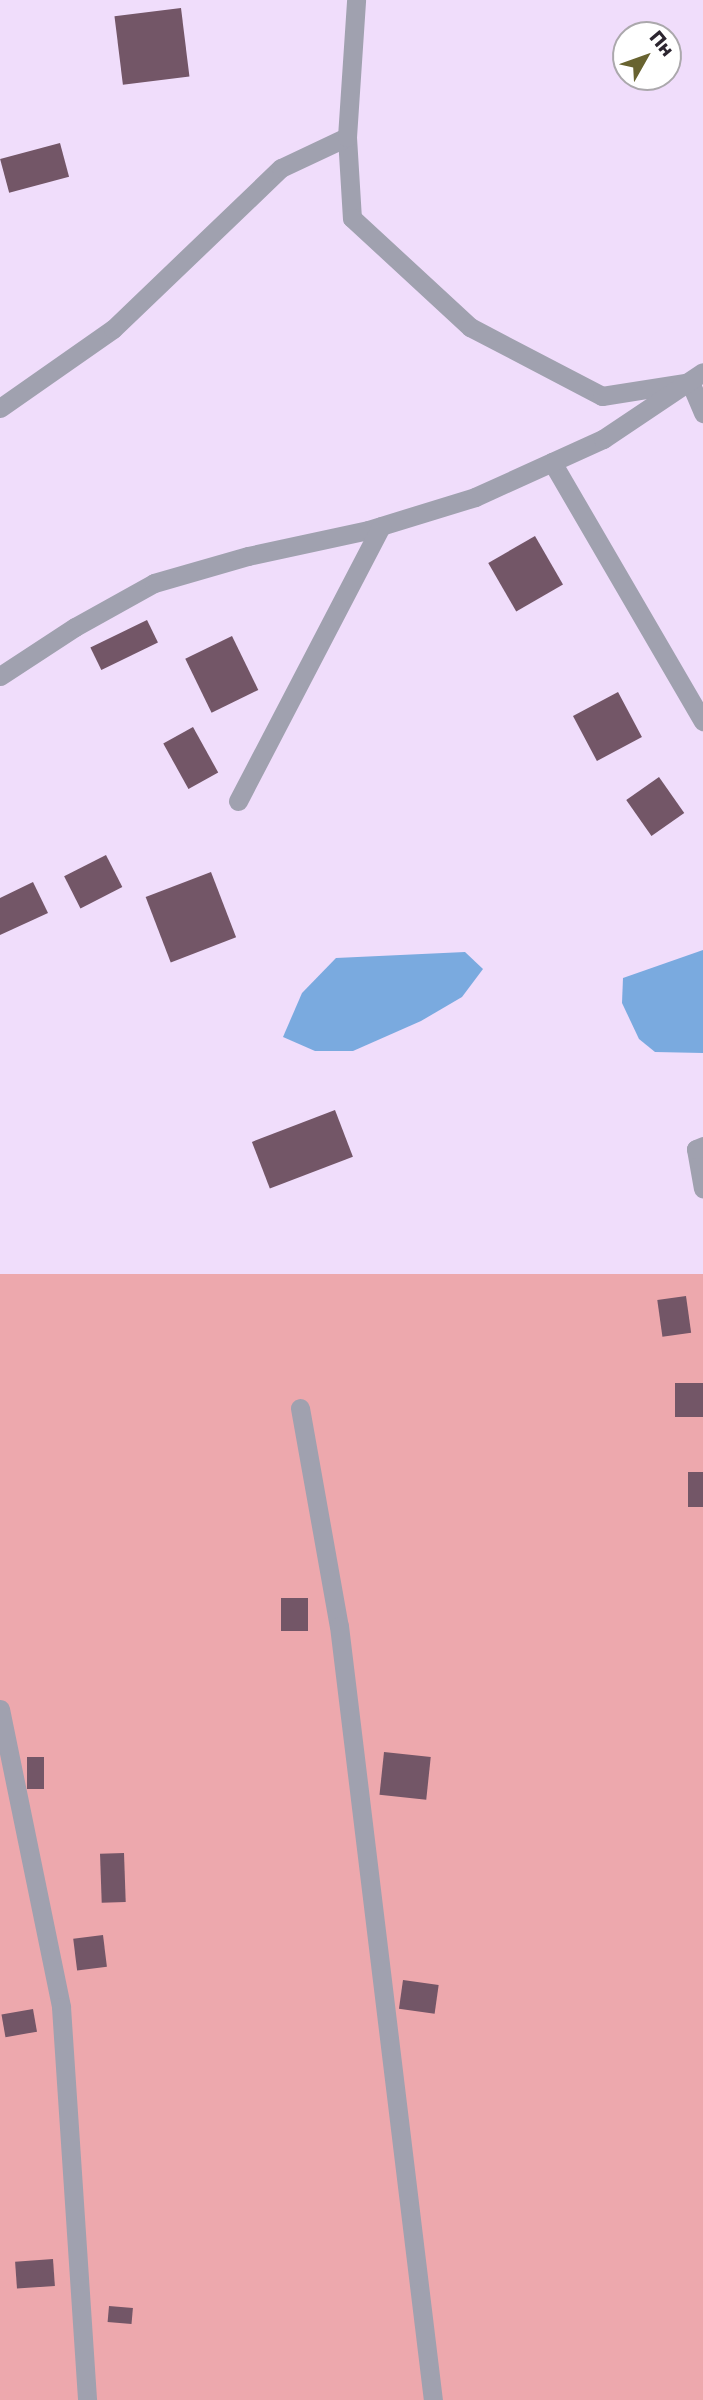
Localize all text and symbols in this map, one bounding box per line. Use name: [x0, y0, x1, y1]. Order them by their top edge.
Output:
north arrow: [612, 21, 682, 91]
text: Пн: [645, 26, 679, 61]

